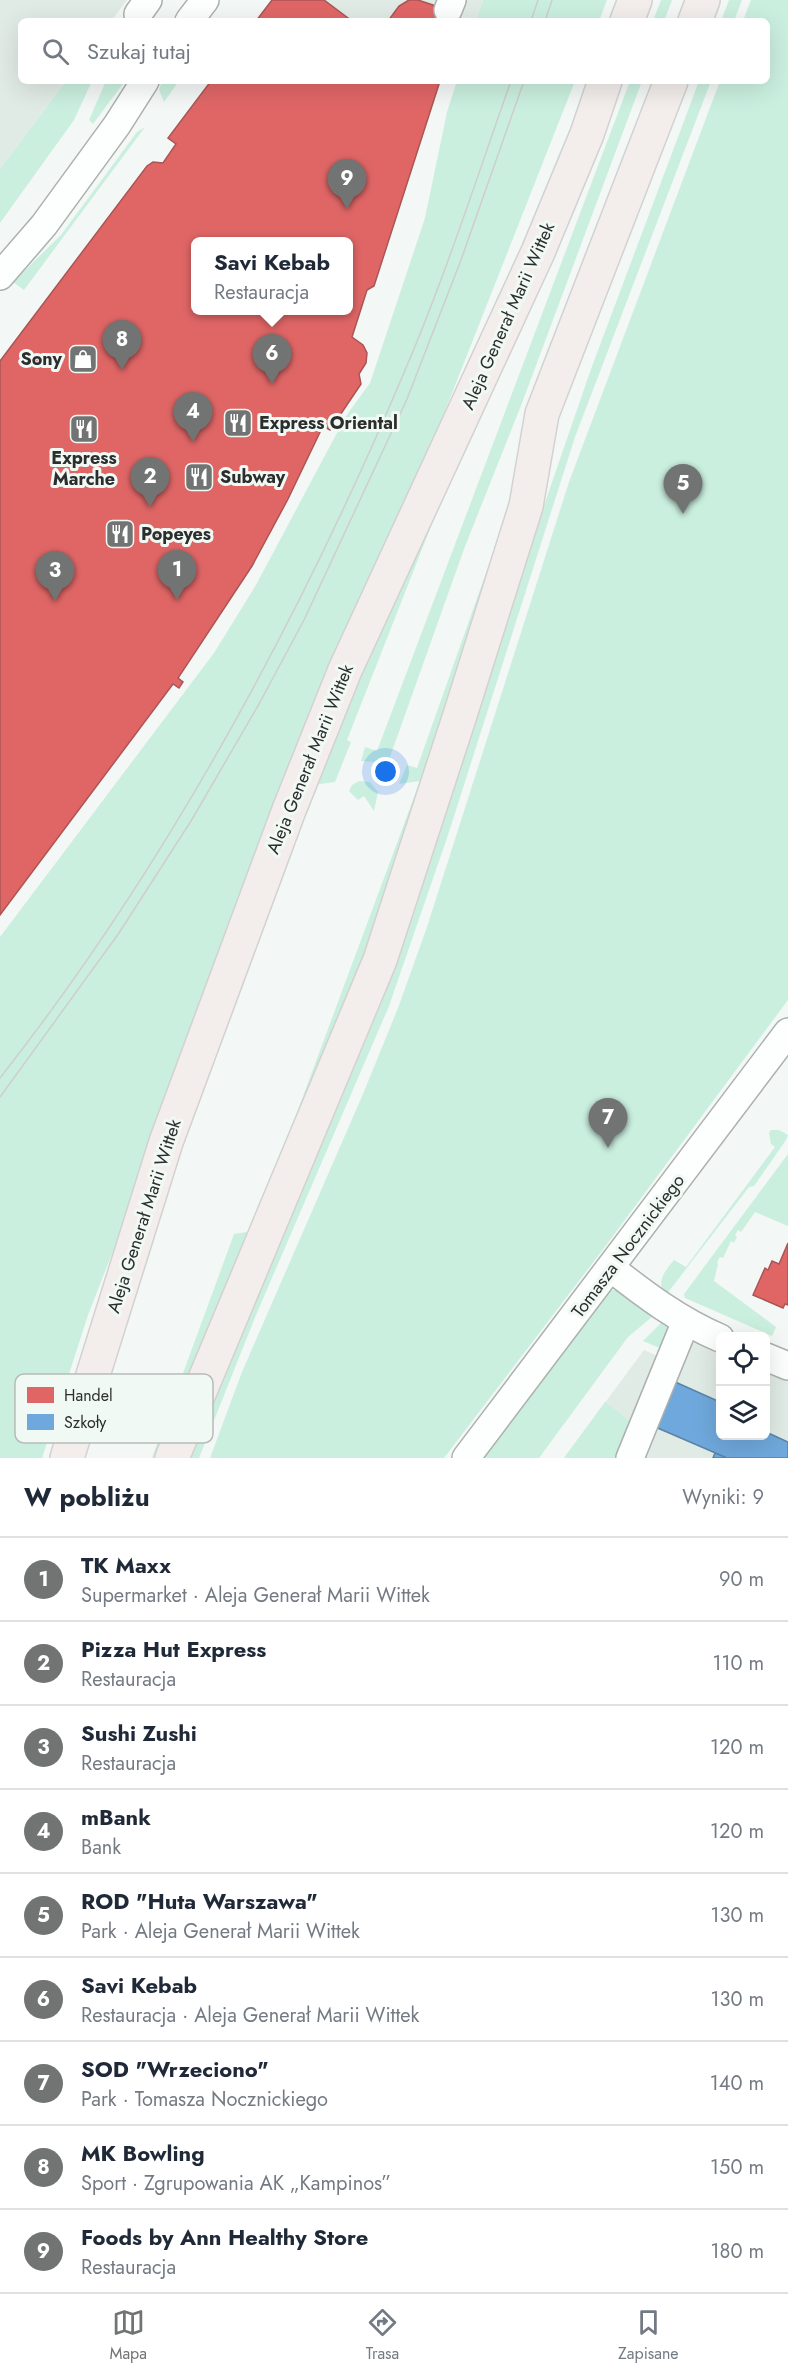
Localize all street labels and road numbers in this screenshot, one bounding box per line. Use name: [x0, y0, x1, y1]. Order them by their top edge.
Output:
street label: Aleja Generał Marii Wittek: [455, 218, 561, 414]
street label: Aleja Generał Marii Wittek: [260, 660, 360, 858]
street label: Aleja Generał Marii Wittek: [100, 1116, 188, 1316]
street label: Tomasza Nocznickiego: [565, 1169, 691, 1323]

